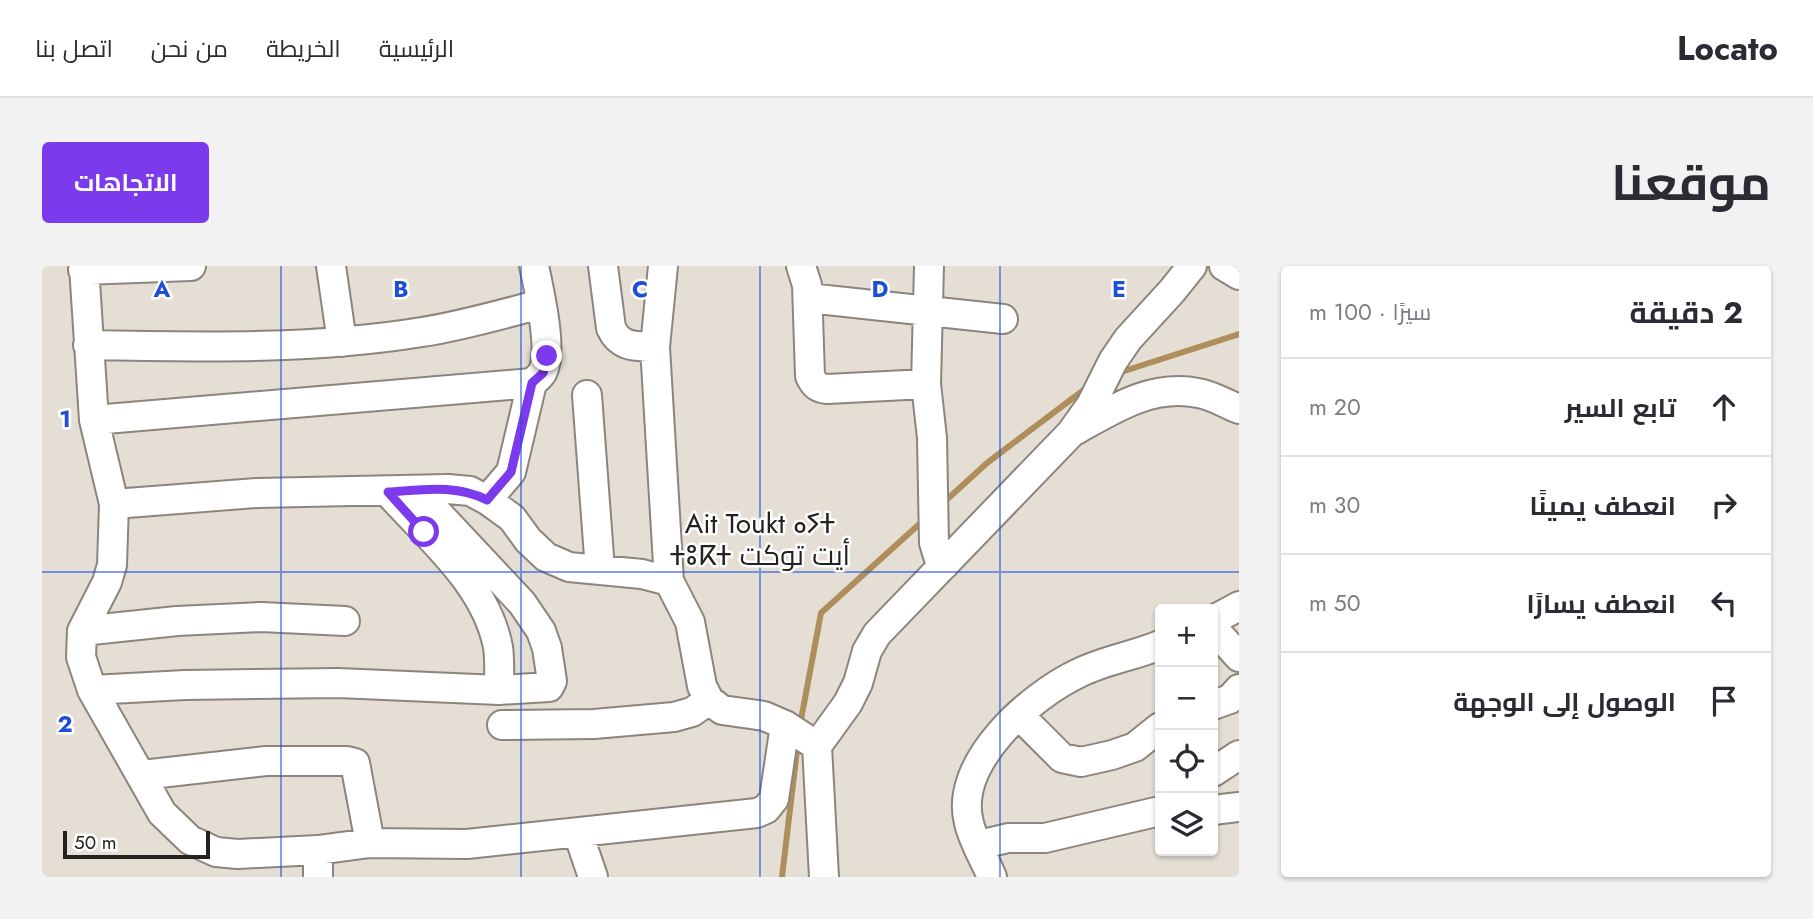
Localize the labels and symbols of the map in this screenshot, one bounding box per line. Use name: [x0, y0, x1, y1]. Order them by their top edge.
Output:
text: A: [153, 272, 171, 306]
text: B: [393, 272, 409, 306]
text: C: [632, 272, 648, 306]
text: D: [872, 272, 889, 306]
text: E: [1112, 272, 1126, 306]
route end: [531, 340, 562, 371]
text: 1: [59, 402, 71, 436]
district label: Ait Toukt ⴰⵢⵜ ⵜⵓⴽⵜ أيت توكت: [670, 503, 850, 576]
route start: [408, 516, 439, 547]
text: 2: [57, 707, 73, 741]
scale bar: [63, 828, 210, 860]

